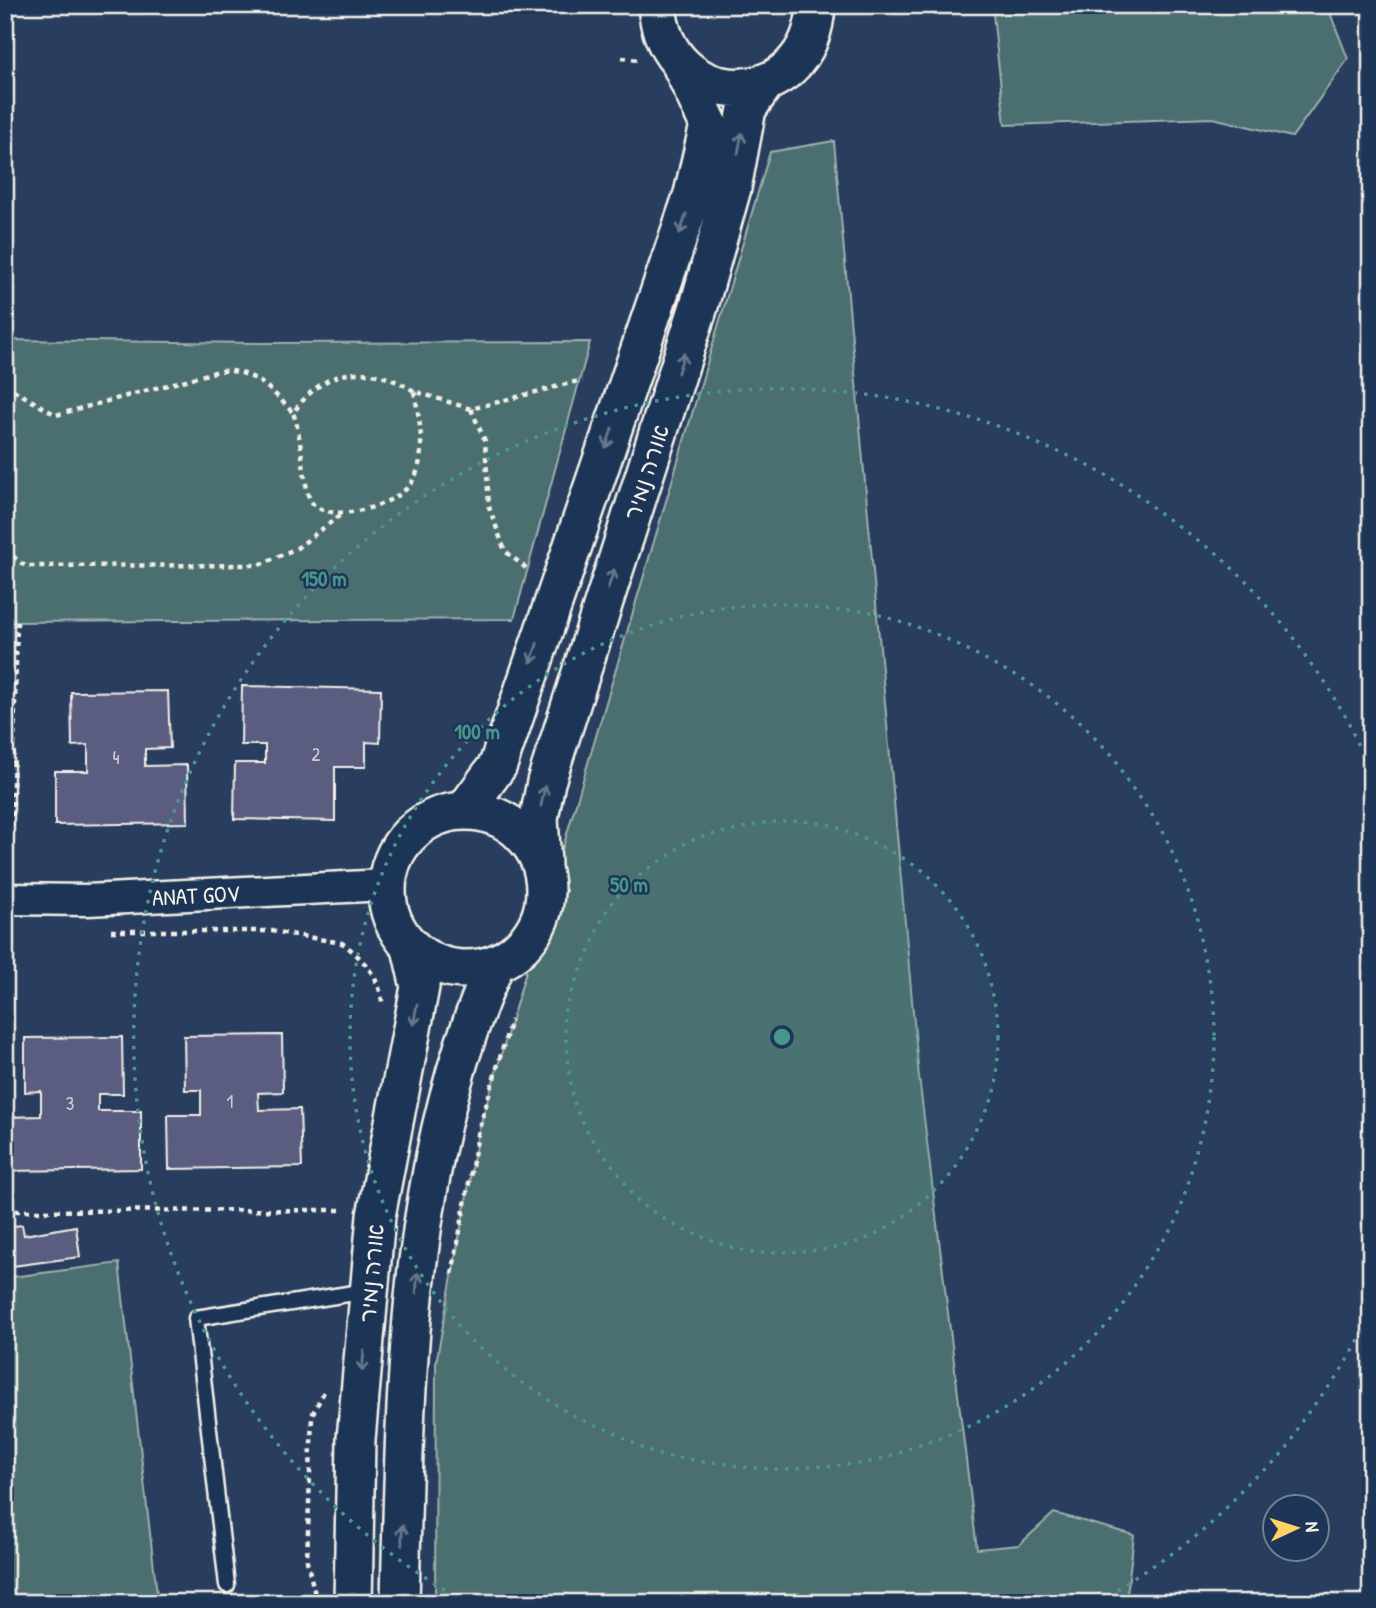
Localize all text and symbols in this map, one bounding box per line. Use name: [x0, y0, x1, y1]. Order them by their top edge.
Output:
one-way arrow: [734, 133, 748, 155]
one-way arrow: [676, 212, 688, 234]
one-way arrow: [676, 352, 688, 374]
street label: אורה נמיר: [616, 420, 676, 524]
one-way arrow: [602, 427, 614, 449]
text: 150 m: [301, 564, 347, 593]
one-way arrow: [606, 569, 619, 591]
one-way arrow: [527, 642, 539, 664]
text: 100 m: [454, 717, 500, 746]
house number: 2: [312, 741, 321, 767]
house number: 4: [112, 744, 120, 770]
one-way arrow: [537, 785, 551, 808]
text: 50 m: [610, 870, 648, 899]
street label: ANAT GOV: [151, 877, 240, 912]
one-way arrow: [408, 1003, 421, 1026]
centre of rings: [770, 1025, 794, 1049]
house number: 1: [227, 1088, 234, 1114]
house number: 3: [66, 1090, 74, 1116]
street label: אורה נמיר: [351, 1223, 391, 1323]
one-way arrow: [411, 1272, 424, 1295]
one-way arrow: [356, 1349, 369, 1372]
north arrow: [1260, 1492, 1330, 1562]
text: N: [1300, 1521, 1326, 1533]
one-way arrow: [395, 1523, 408, 1546]

